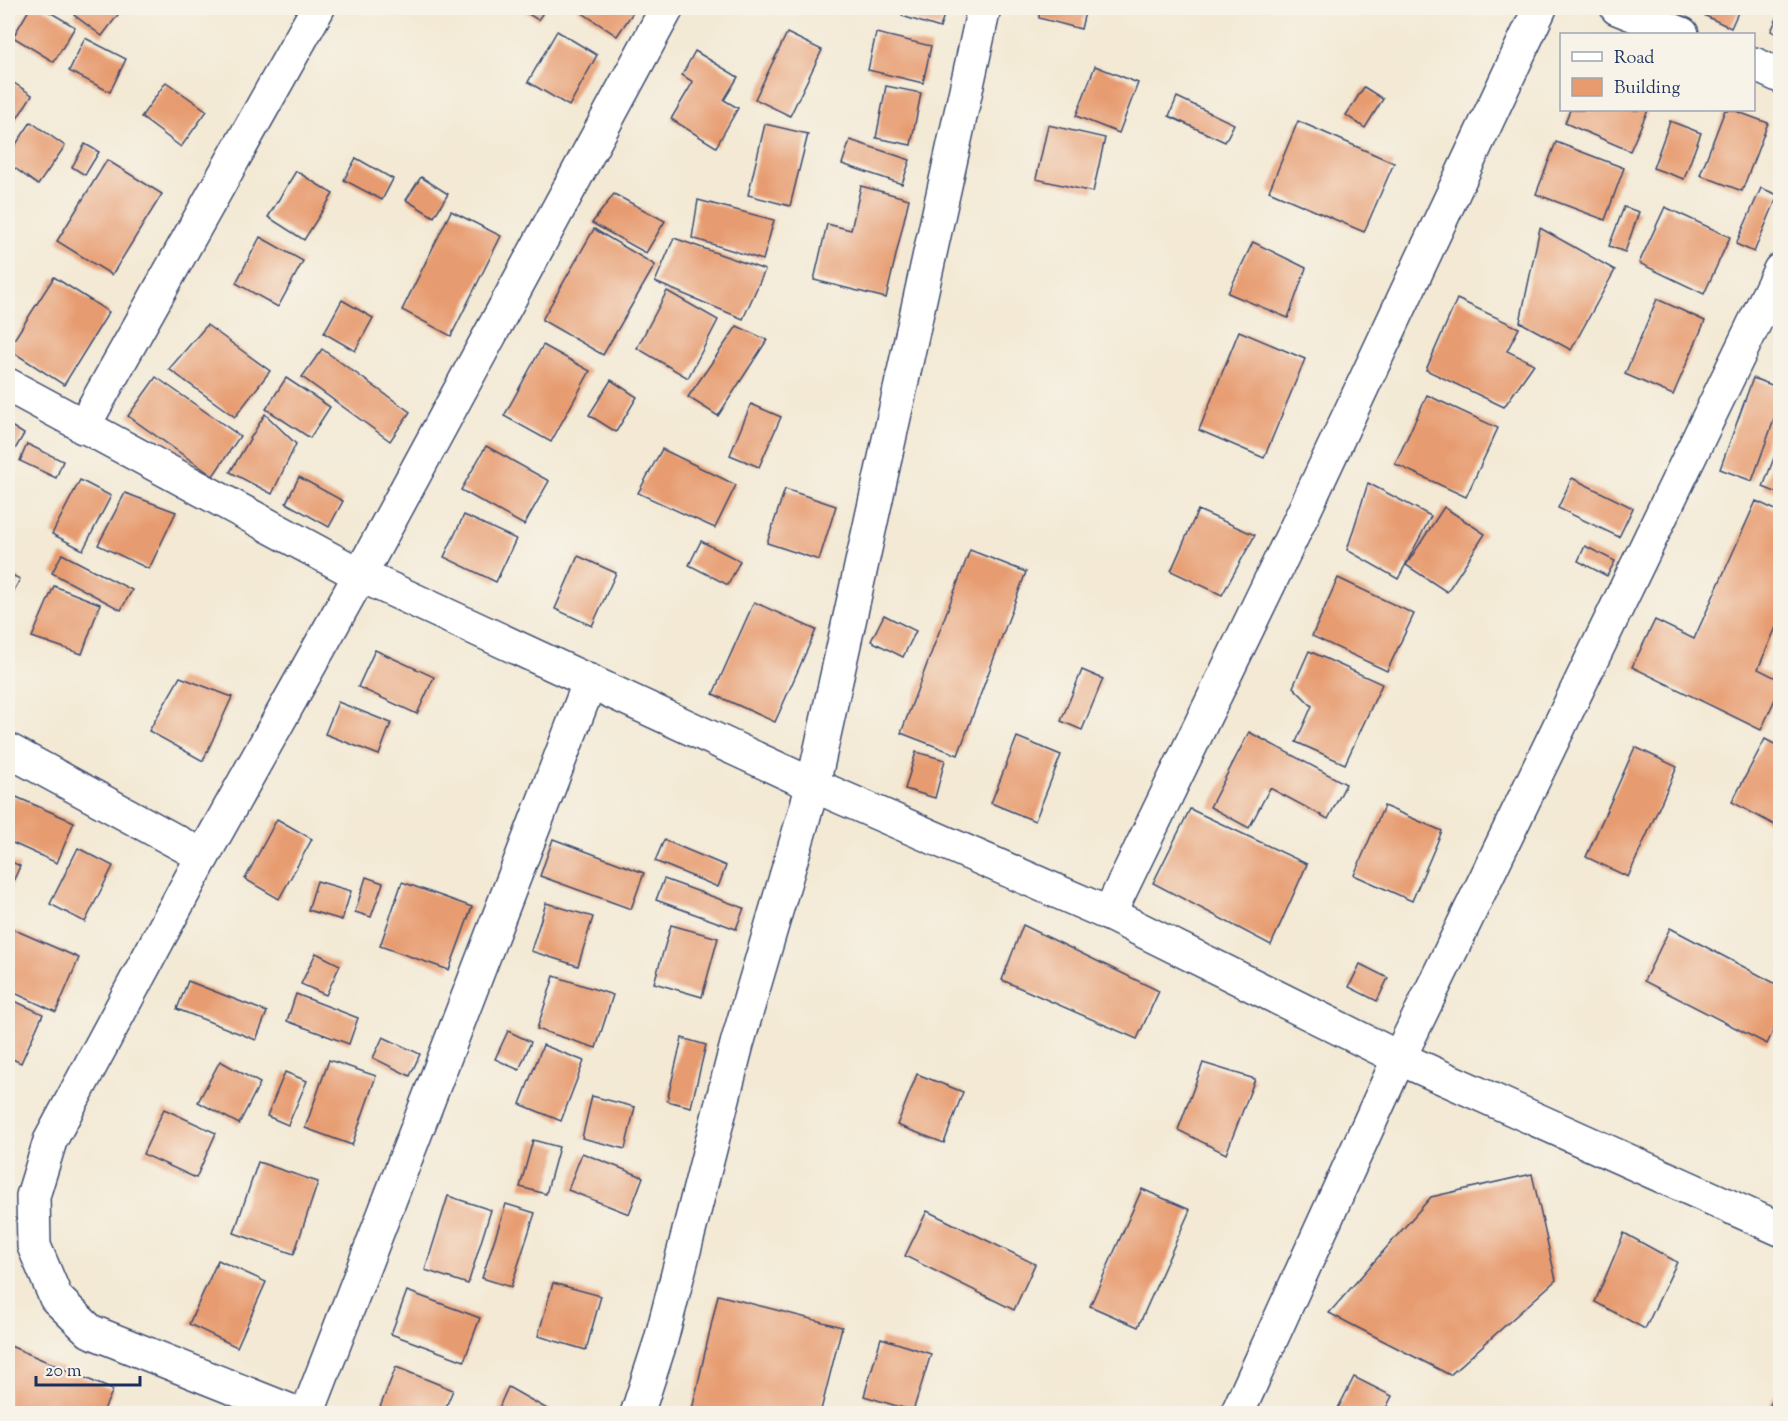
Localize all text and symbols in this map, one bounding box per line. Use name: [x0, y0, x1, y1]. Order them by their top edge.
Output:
legend: [1560, 33, 1755, 111]
text: Road: [1614, 46, 1654, 72]
text: Building: [1614, 76, 1680, 102]
scale bar: [36, 1349, 140, 1387]
text: 20 m: [45, 1359, 82, 1385]

